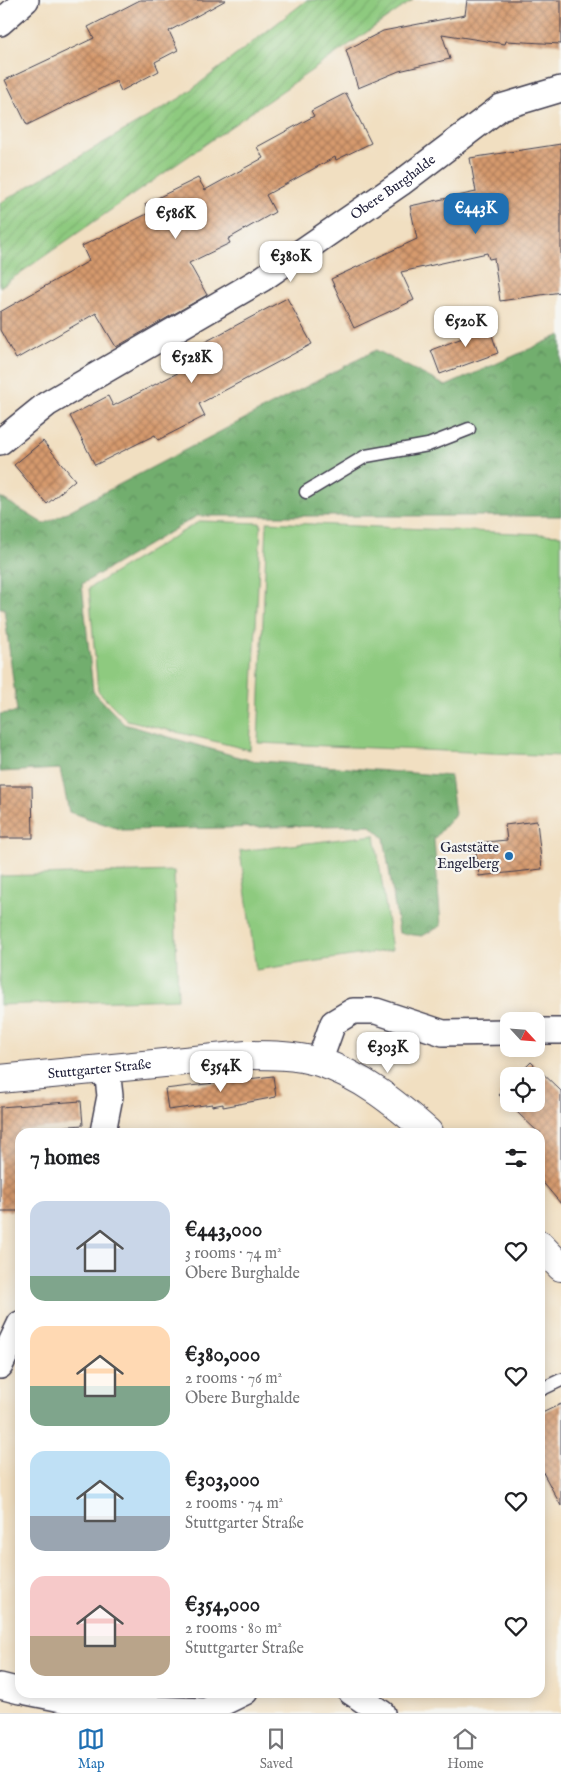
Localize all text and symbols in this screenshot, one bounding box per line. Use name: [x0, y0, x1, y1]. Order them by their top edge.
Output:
street label: Obere Burghalde: [347, 151, 440, 224]
pin: €443K: [441, 192, 511, 235]
pin: €586K: [141, 198, 211, 240]
text: €443K: [455, 199, 497, 219]
text: €586K: [156, 204, 196, 224]
pin: €380K: [256, 240, 326, 283]
text: €380K: [270, 247, 312, 267]
pin: €520K: [431, 306, 501, 348]
text: €520K: [445, 312, 487, 332]
pin: €528K: [157, 342, 227, 384]
text: €528K: [172, 348, 212, 368]
place label: Gaststätte Engelberg: [437, 839, 500, 873]
marker: Gaststätte Engelberg: [503, 850, 515, 862]
north arrow: [500, 1012, 545, 1058]
map controls: [500, 1012, 545, 1112]
pin: €303K: [353, 1032, 423, 1074]
text: €303K: [368, 1038, 408, 1058]
pin: €354K: [186, 1050, 256, 1093]
street label: Stuttgarter Straße: [47, 1055, 153, 1083]
text: €354K: [201, 1057, 241, 1077]
button: locate: [500, 1067, 545, 1112]
icon: filters: [502, 1144, 530, 1172]
text: 7 homes: [30, 1145, 100, 1172]
text: €443,000: [185, 1217, 262, 1244]
icon: home: [70, 1221, 130, 1281]
icon: heart: [502, 1237, 530, 1265]
text: 3 rooms · 74 m²: [185, 1244, 282, 1264]
text: Obere Burghalde: [185, 1264, 300, 1284]
text: €380,000: [185, 1342, 260, 1369]
icon: home: [70, 1346, 130, 1406]
icon: heart: [502, 1362, 530, 1390]
text: 2 rooms · 76 m²: [185, 1369, 282, 1389]
text: Obere Burghalde: [185, 1389, 300, 1409]
text: €303,000: [185, 1467, 260, 1494]
icon: home: [70, 1471, 130, 1531]
icon: heart: [502, 1487, 530, 1515]
text: 2 rooms · 74 m²: [185, 1494, 283, 1514]
text: Stuttgarter Straße: [185, 1514, 304, 1534]
text: €354,000: [185, 1592, 260, 1619]
icon: home: [70, 1596, 130, 1656]
icon: heart: [502, 1612, 530, 1640]
text: 2 rooms · 80 m²: [185, 1619, 282, 1639]
text: Stuttgarter Straße: [185, 1639, 304, 1659]
tab: Map: [77, 1725, 105, 1773]
tab: Saved: [260, 1725, 293, 1773]
tab: Home: [447, 1725, 484, 1773]

